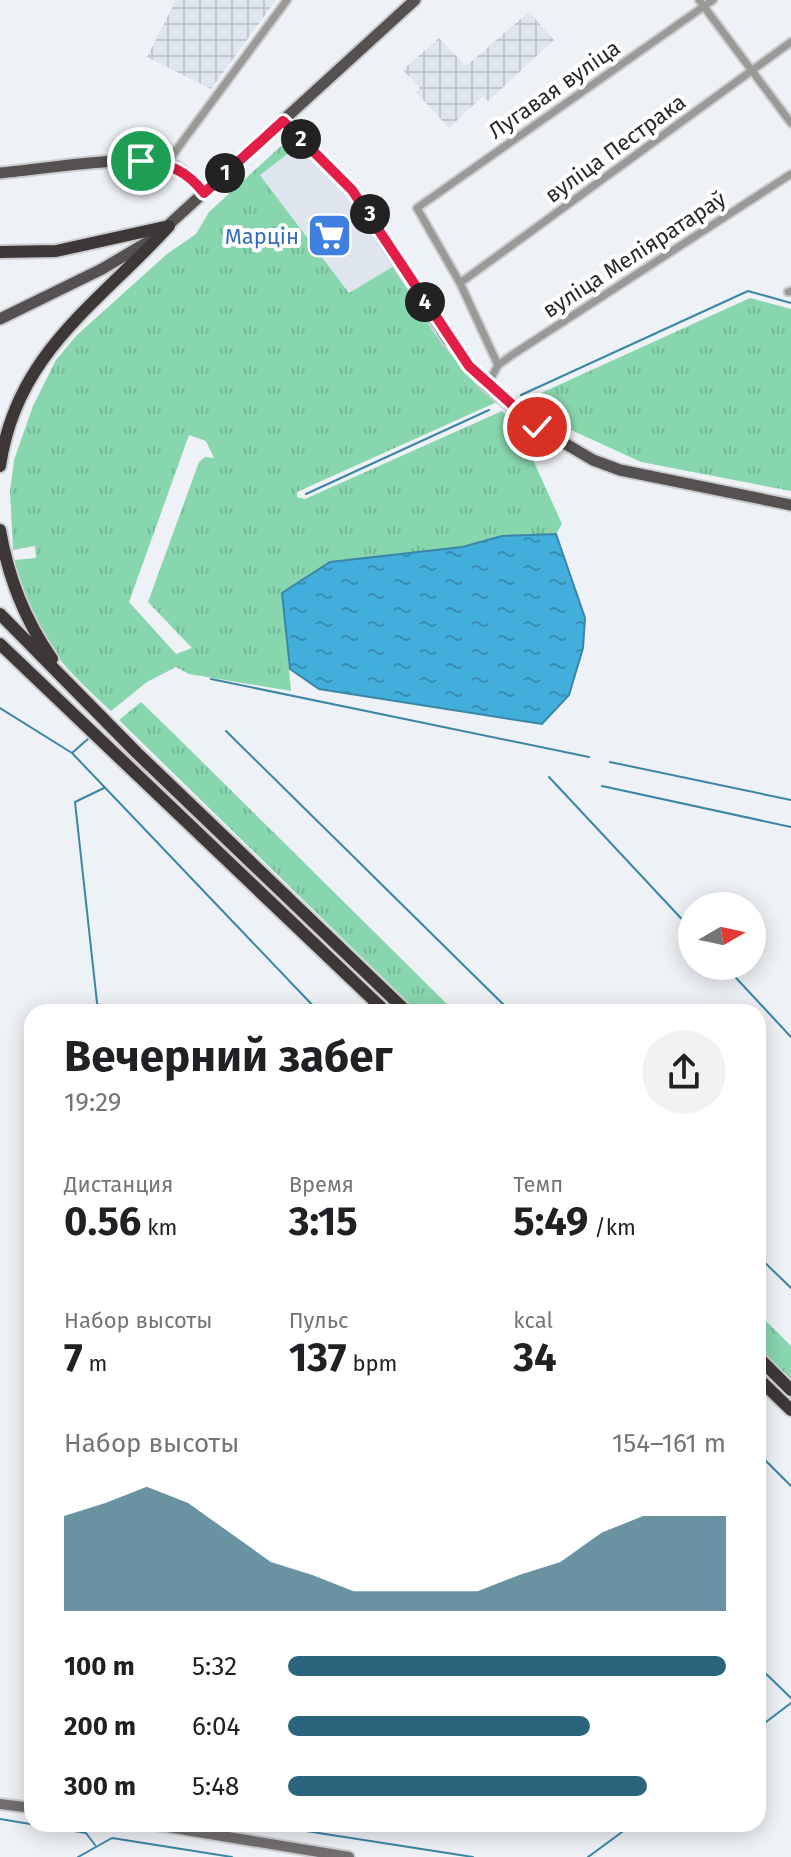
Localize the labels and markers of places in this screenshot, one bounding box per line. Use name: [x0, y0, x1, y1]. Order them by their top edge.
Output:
pin: 2: [281, 119, 321, 159]
pin: [107, 127, 175, 195]
pin: 1: [205, 153, 245, 193]
pin: 3: [350, 194, 390, 234]
supermarket icon: Марцін: [306, 212, 354, 260]
place label: Марцін: [225, 223, 299, 250]
pin: 4: [405, 282, 445, 322]
pin: [503, 393, 571, 461]

